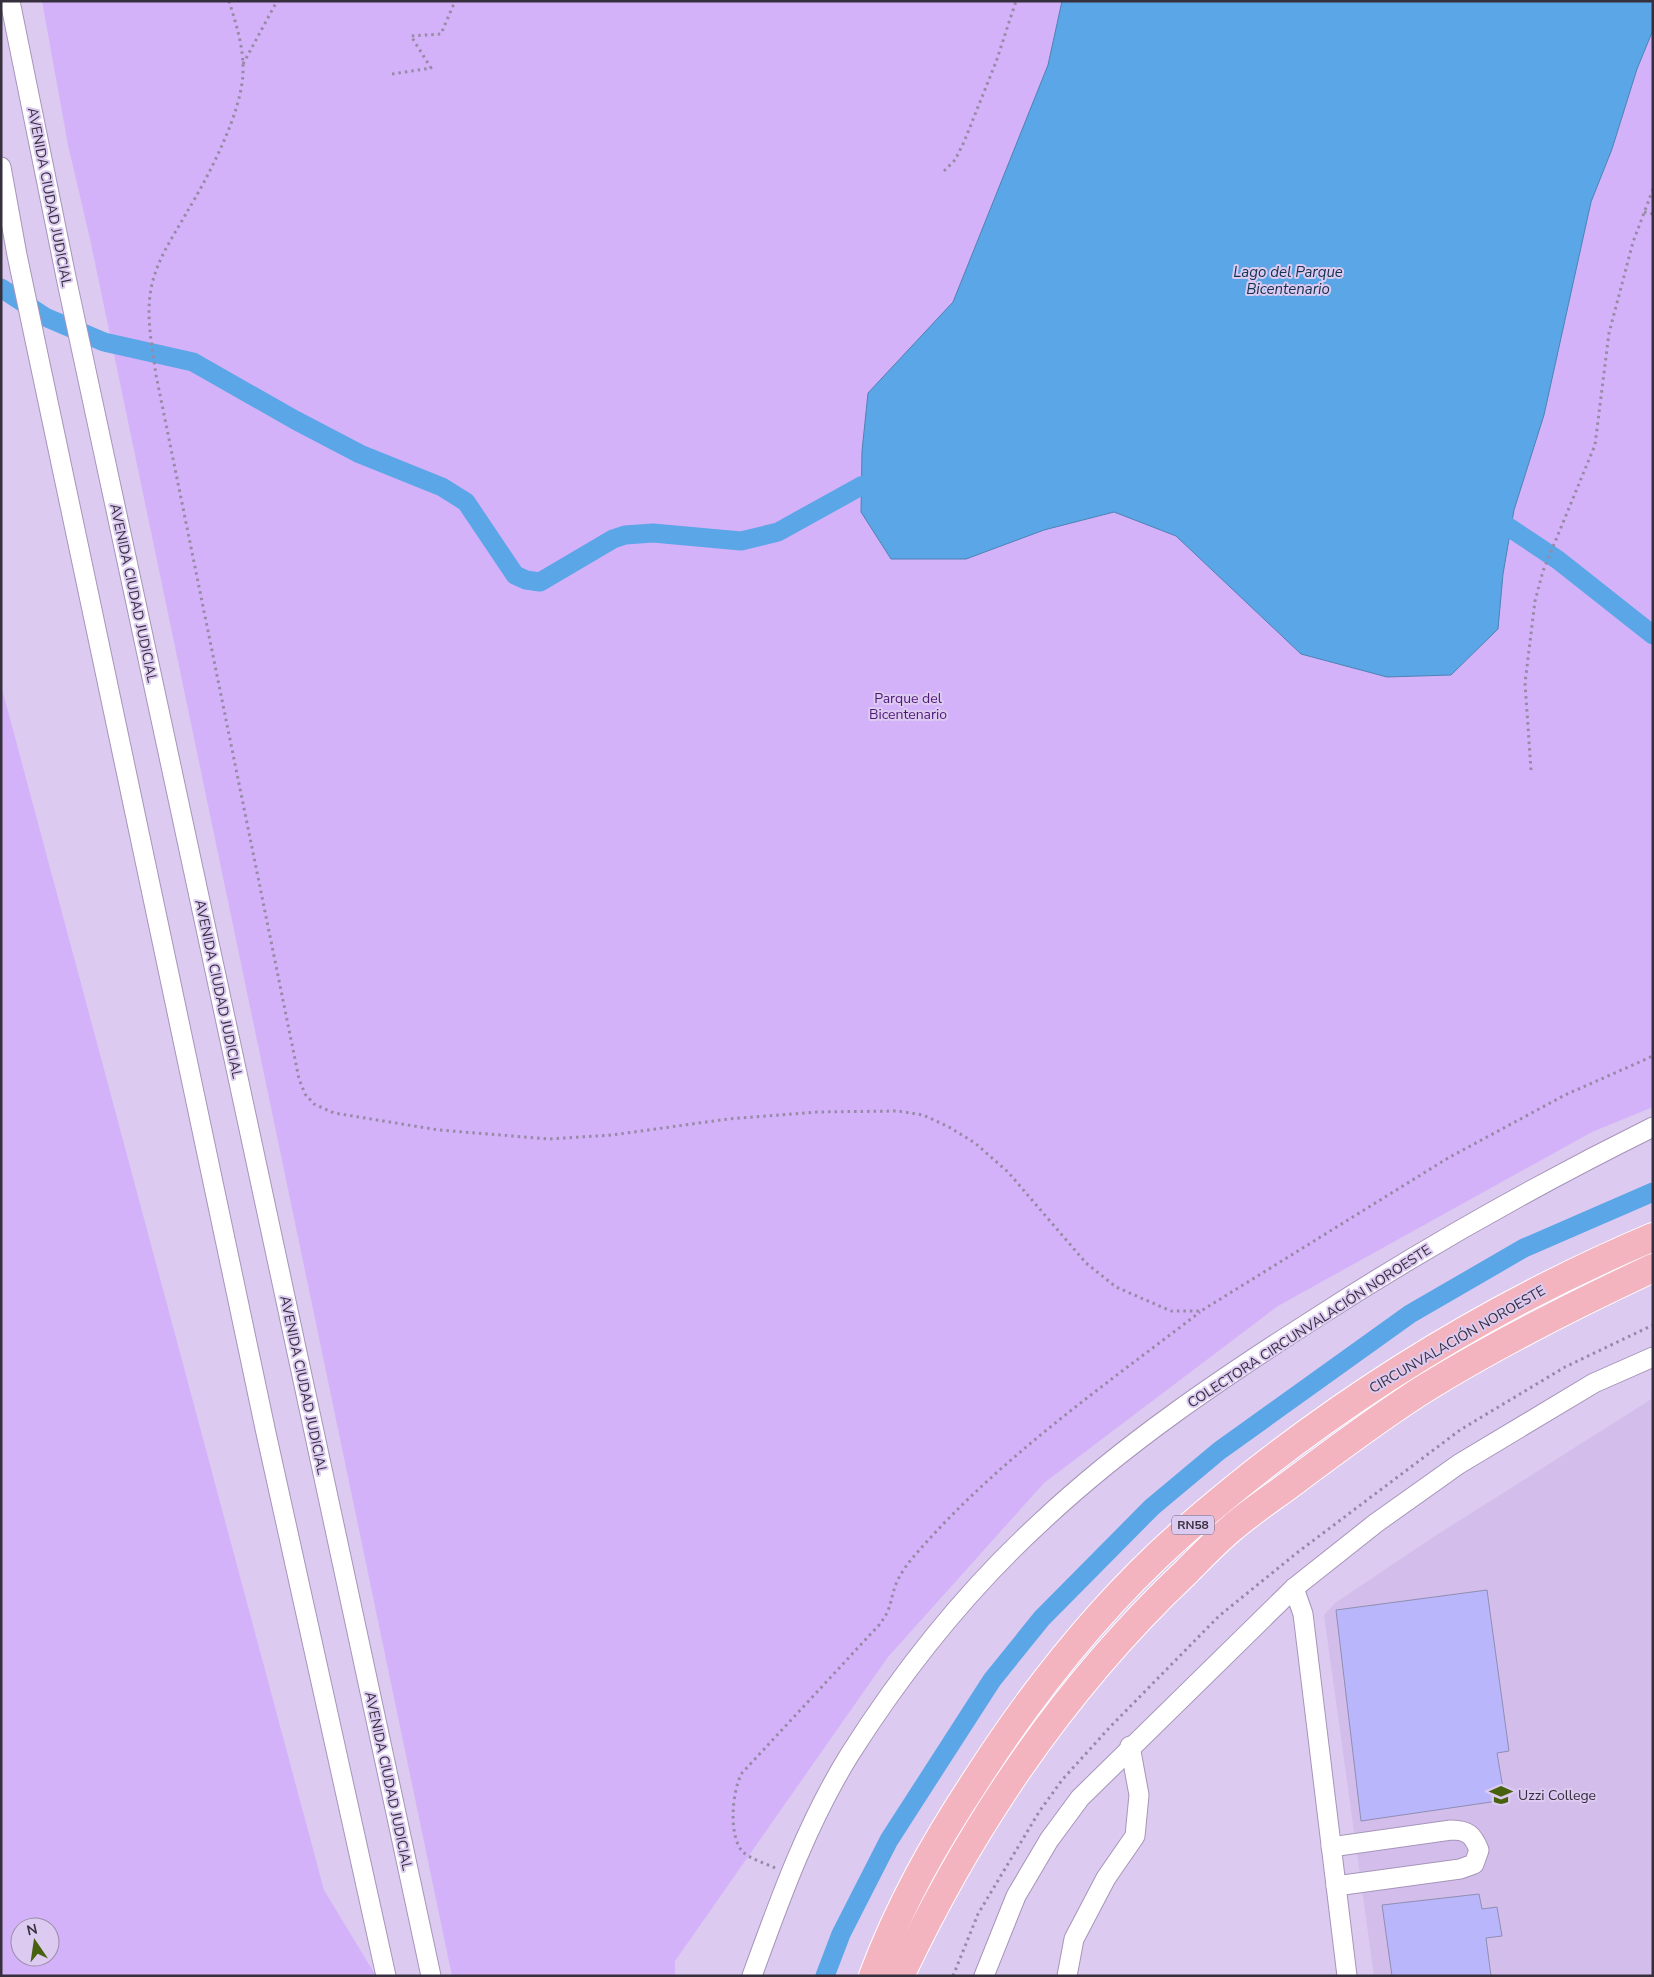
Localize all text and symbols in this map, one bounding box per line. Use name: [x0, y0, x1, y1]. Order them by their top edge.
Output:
street label: AVENIDA CIUDAD JUDICIAL: [23, 106, 76, 289]
water label: Lago del Parque Bicentenario: [1233, 262, 1343, 299]
street label: AVENIDA CIUDAD JUDICIAL: [105, 502, 162, 685]
park label: Parque del Bicentenario: [869, 689, 947, 724]
street label: AVENIDA CIUDAD JUDICIAL: [190, 898, 247, 1081]
street label: COLECTORA CIRCUNVALACIÓN NOROESTE: [1184, 1240, 1435, 1413]
street label: CIRCUNVALACIÓN NOROESTE: [1366, 1281, 1549, 1398]
street label: AVENIDA CIUDAD JUDICIAL: [275, 1294, 332, 1477]
road number: RN58: [1172, 1516, 1214, 1534]
street label: AVENIDA CIUDAD JUDICIAL: [360, 1690, 417, 1873]
school or university icon: Uzzi College: [1488, 1782, 1514, 1808]
place label: Uzzi College: [1518, 1786, 1596, 1805]
north arrow: [10, 1917, 60, 1967]
text: N: [25, 1919, 39, 1940]

